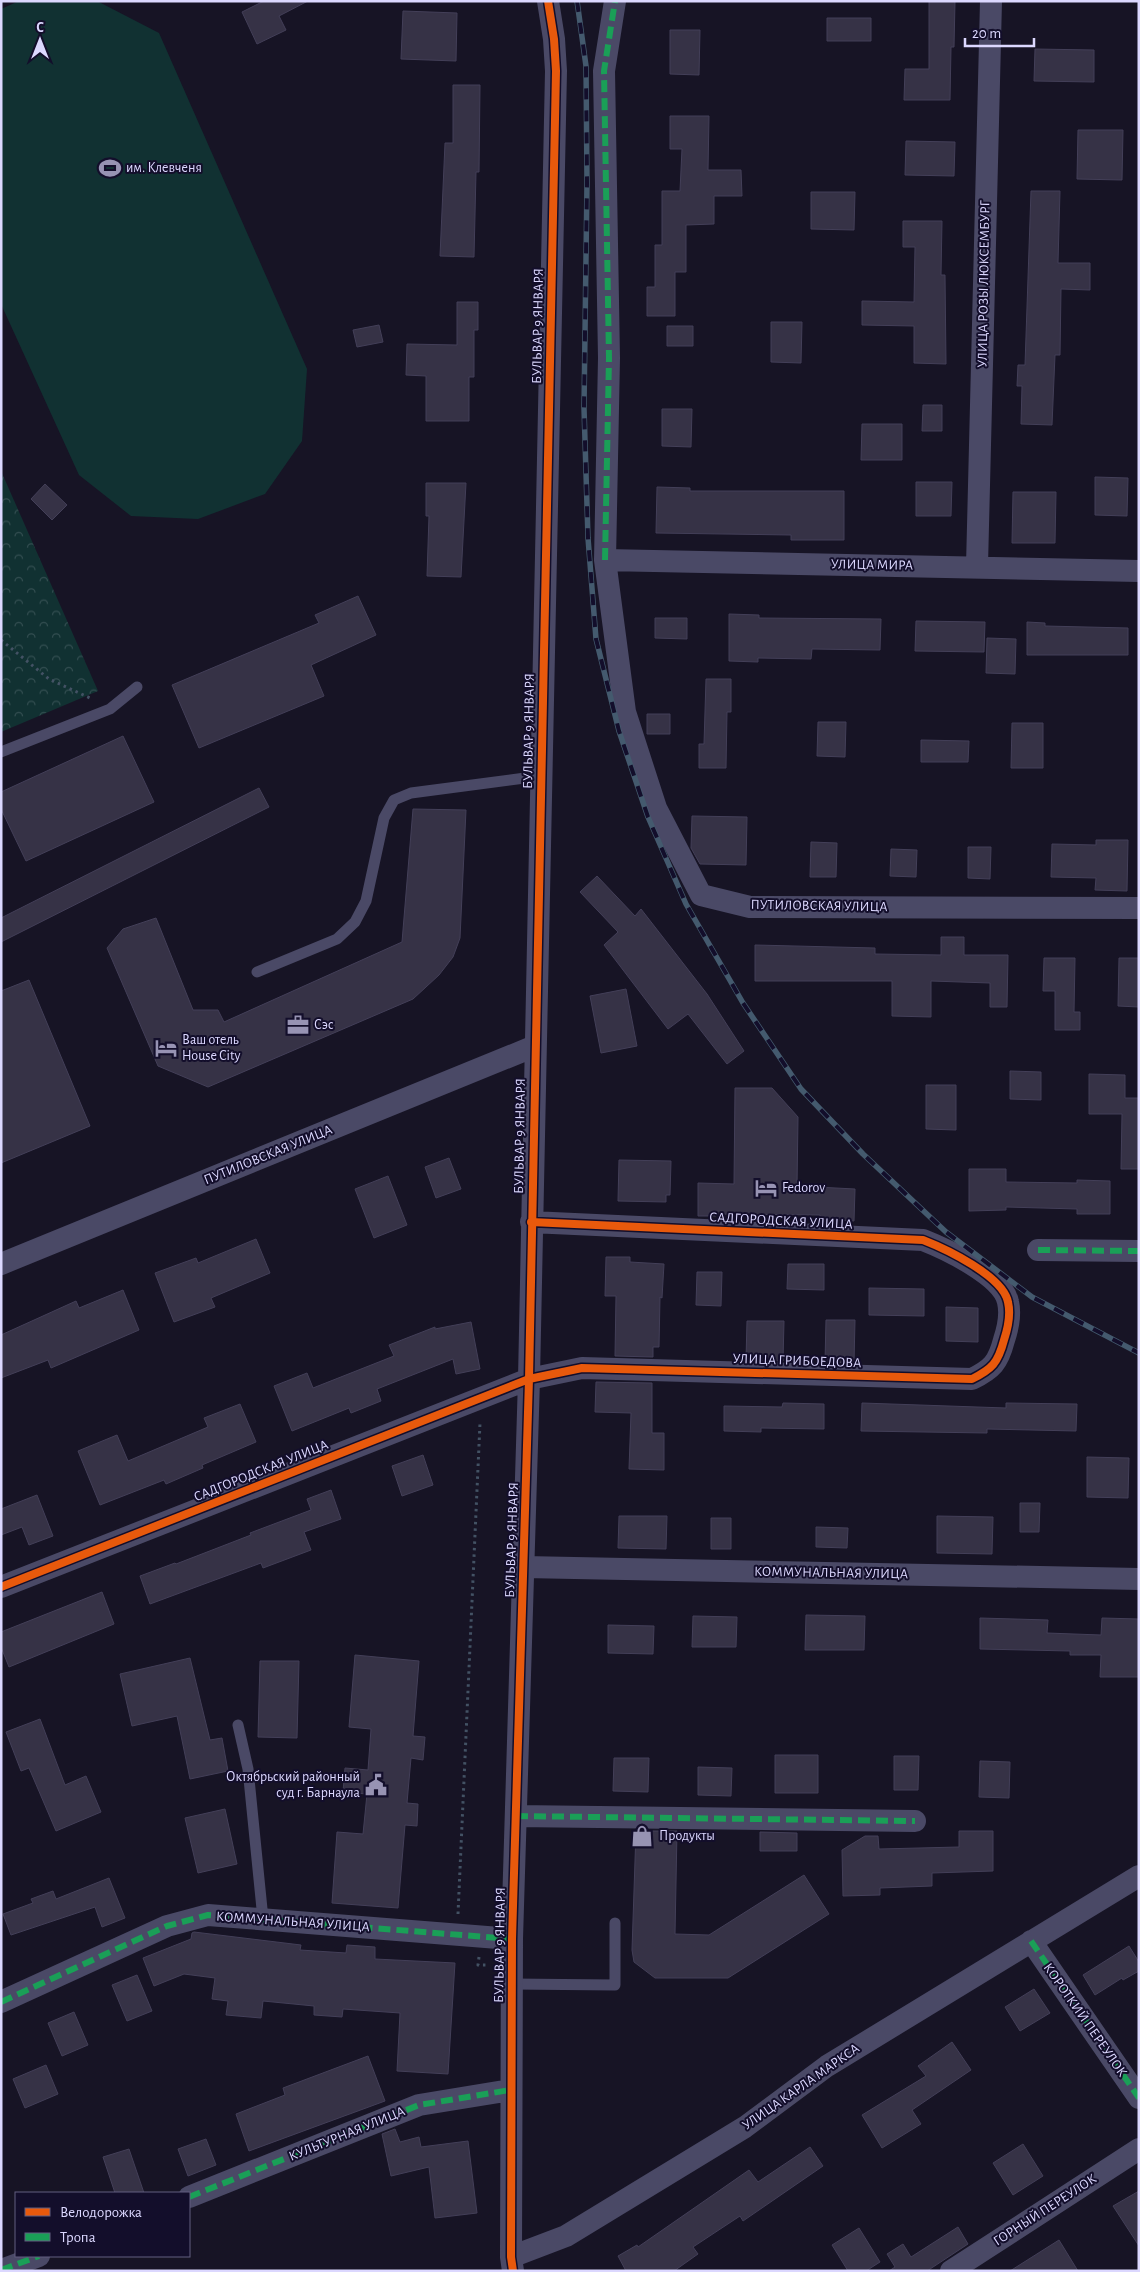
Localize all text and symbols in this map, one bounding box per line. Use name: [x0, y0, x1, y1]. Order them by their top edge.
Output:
north arrow: [15, 15, 65, 65]
scale bar: [965, 15, 1034, 47]
text: С: [36, 21, 44, 35]
text: 20 m: [972, 26, 1001, 41]
sports icon: им. Клевченя: [97, 155, 123, 181]
place label: им. Клевченя: [126, 161, 202, 175]
street label: УЛИЦА РОЗЫ ЛЮКСЕМБУРГ: [976, 199, 992, 368]
street label: БУЛЬВАР 9 ЯНВАРЯ: [530, 268, 546, 384]
street label: УЛИЦА МИРА: [831, 557, 913, 573]
street label: БУЛЬВАР 9 ЯНВАРЯ: [521, 673, 537, 789]
street label: ПУТИЛОВСКАЯ УЛИЦА: [750, 898, 888, 914]
office icon: Сэс: [285, 1012, 311, 1038]
place label: Сэс: [314, 1018, 334, 1032]
place label: Ваш отель House City: [182, 1033, 240, 1063]
hotel icon: Ваш отель House City: [153, 1035, 179, 1061]
street label: БУЛЬВАР 9 ЯНВАРЯ: [512, 1078, 528, 1194]
street label: ПУТИЛОВСКАЯ УЛИЦА: [202, 1123, 334, 1187]
hotel icon: Fedorov: [753, 1175, 779, 1201]
place label: Fedorov: [782, 1181, 825, 1195]
street label: САДГОРОДСКАЯ УЛИЦА: [709, 1210, 853, 1232]
street label: УЛИЦА ГРИБОЕДОВА: [732, 1352, 862, 1370]
street label: САДГОРОДСКАЯ УЛИЦА: [192, 1438, 330, 1504]
street label: БУЛЬВАР 9 ЯНВАРЯ: [503, 1482, 521, 1598]
street label: КОММУНАЛЬНАЯ УЛИЦА: [754, 1565, 908, 1581]
place label: Октябрьский районный суд г. Барнаула: [226, 1770, 361, 1800]
public building icon: Октябрьский районный суд г. Барнаула: [363, 1772, 389, 1798]
shop icon: Продукты: [629, 1823, 655, 1849]
place label: Продукты: [659, 1829, 715, 1843]
street label: БУЛЬВАР 9 ЯНВАРЯ: [492, 1887, 508, 2003]
street label: КОММУНАЛЬНАЯ УЛИЦА: [216, 1910, 370, 1934]
street label: КОРОТКИЙ ПЕРЕУЛОК: [1041, 1960, 1130, 2079]
street label: УЛИЦА КАРЛА МАРКСА: [740, 2041, 862, 2133]
street label: КУЛЬТУРНАЯ УЛИЦА: [287, 2104, 407, 2164]
street label: ГОРНЫЙ ПЕРЕУЛОК: [991, 2171, 1099, 2248]
legend: [15, 2192, 190, 2257]
text: Велодорожка: [60, 2205, 142, 2220]
text: Тропа: [60, 2230, 96, 2245]

